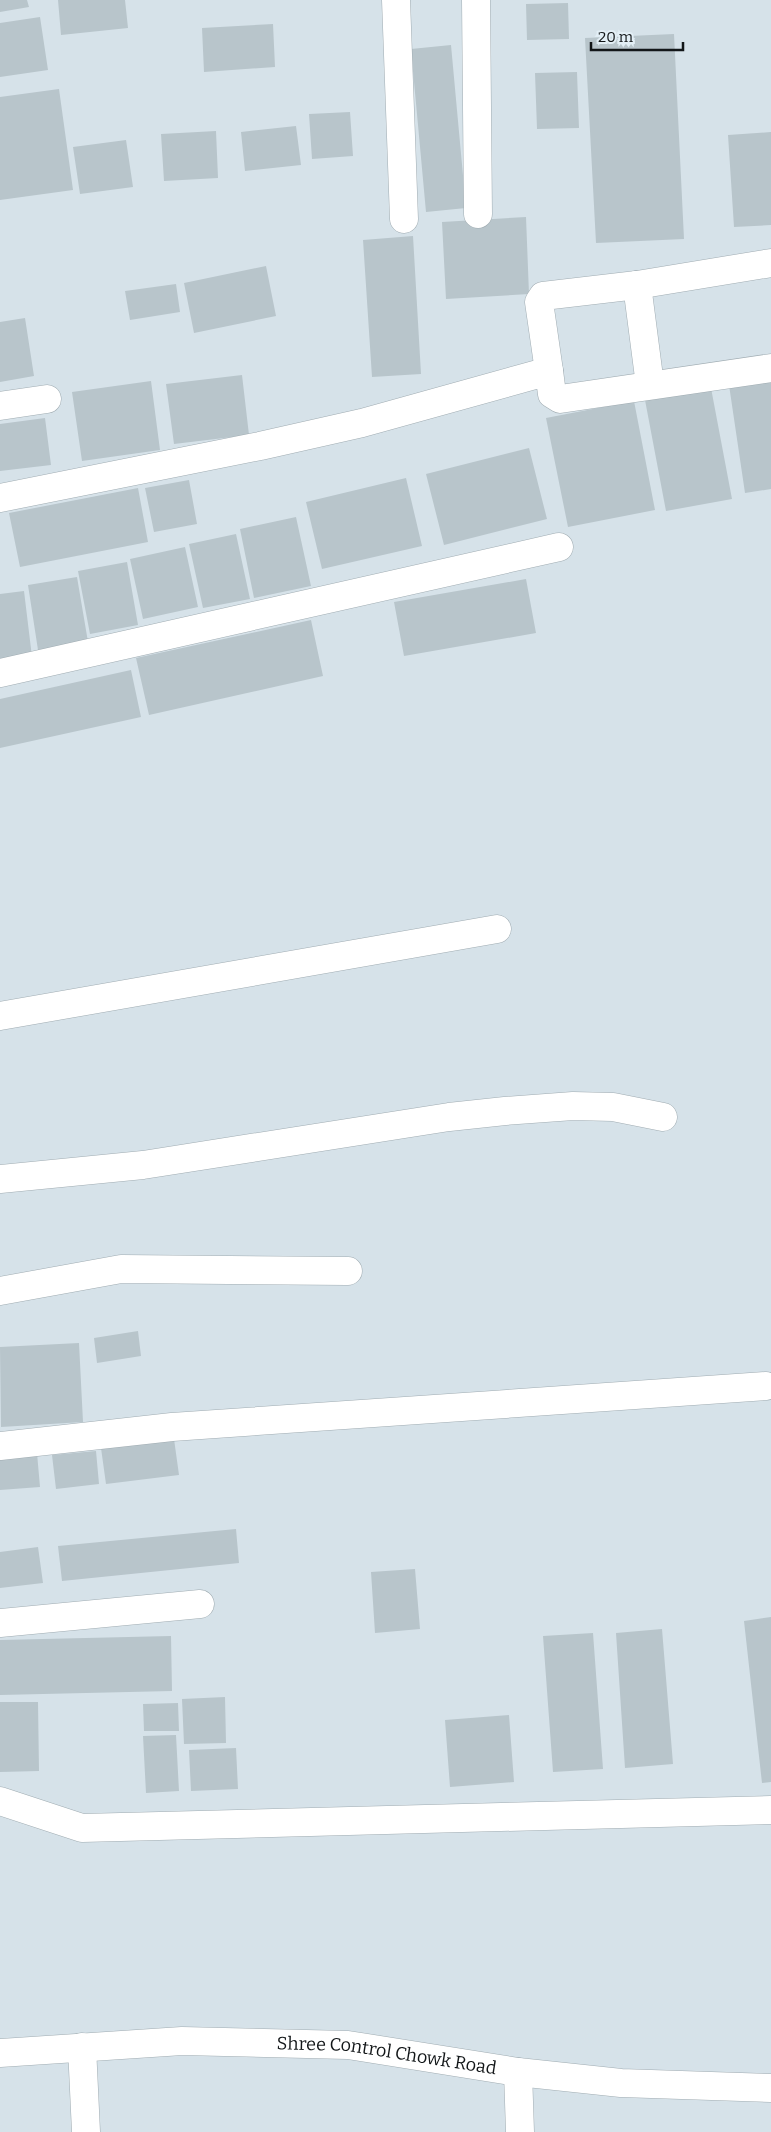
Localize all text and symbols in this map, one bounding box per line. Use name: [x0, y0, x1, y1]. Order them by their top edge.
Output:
scale bar: [591, 20, 684, 52]
text: 20 m: [598, 28, 634, 46]
street label: Shree Control Chowk Road: [276, 2032, 499, 2080]

